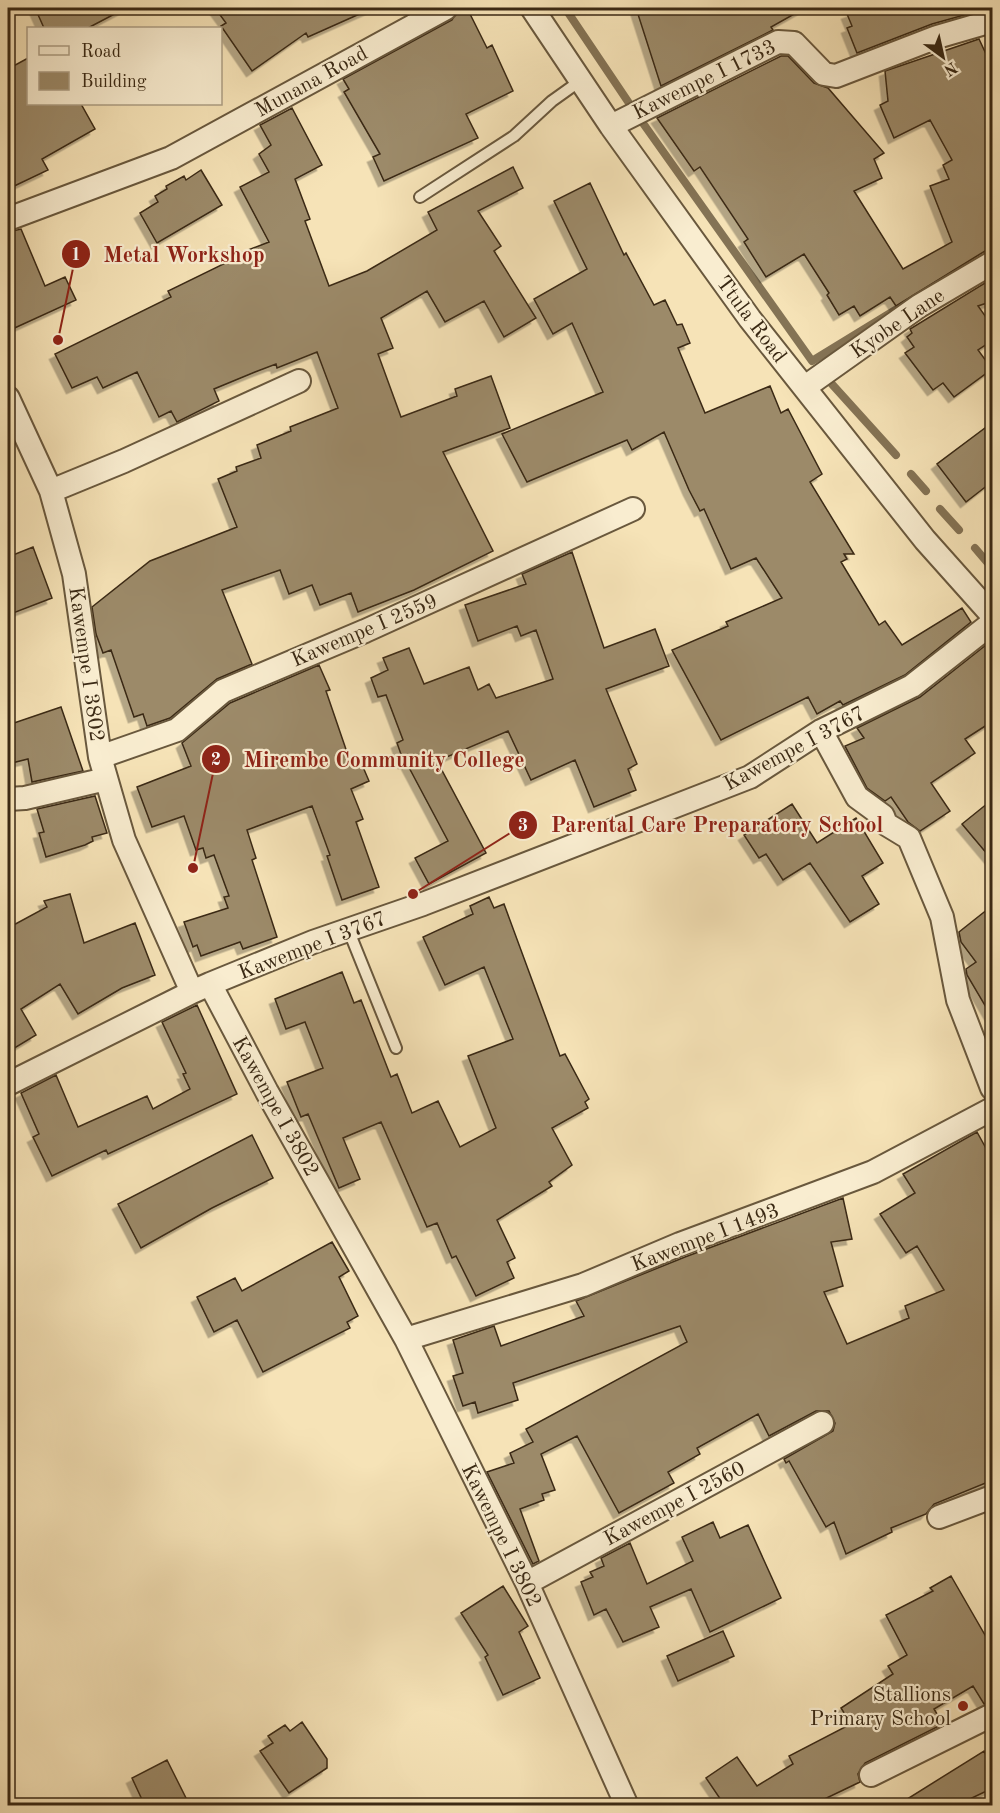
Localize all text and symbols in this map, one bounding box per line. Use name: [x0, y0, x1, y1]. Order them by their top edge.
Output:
legend: [27, 27, 222, 105]
north arrow: [913, 27, 973, 87]
street label: Kawempe I 1733: [630, 37, 780, 124]
text: Road: [81, 43, 121, 61]
street label: Munana Road: [252, 43, 371, 122]
text: N: [940, 58, 960, 78]
text: Building: [81, 73, 147, 91]
callout: Metal Workshop: [61, 234, 277, 274]
text: Metal Workshop: [103, 245, 265, 267]
text: 1: [71, 246, 81, 264]
street label: Ttula Road: [712, 273, 790, 367]
street label: Kyobe Lane: [847, 285, 949, 363]
street label: Kawempe I 3802: [64, 585, 107, 743]
street label: Kawempe I 2559: [288, 591, 441, 672]
street label: Kawempe I 3767: [721, 703, 869, 795]
callout: Mirembe Community College: [201, 739, 536, 779]
text: Mirembe Community College: [243, 750, 525, 772]
text: 2: [211, 751, 221, 769]
callout: Parental Care Preparatory School: [508, 805, 895, 845]
text: Parental Care Preparatory School: [551, 815, 883, 837]
text: 3: [518, 817, 528, 835]
street label: Kawempe I 3767: [236, 909, 389, 984]
street label: Kawempe I 3802: [228, 1033, 322, 1180]
street label: Kawempe I 1493: [629, 1201, 782, 1276]
street label: Kawempe I 2560: [601, 1458, 749, 1550]
street label: Kawempe I 3802: [457, 1461, 544, 1611]
place label: Stallions Primary School: [810, 1685, 951, 1730]
marker: Stallions Primary School: [956, 1699, 970, 1713]

